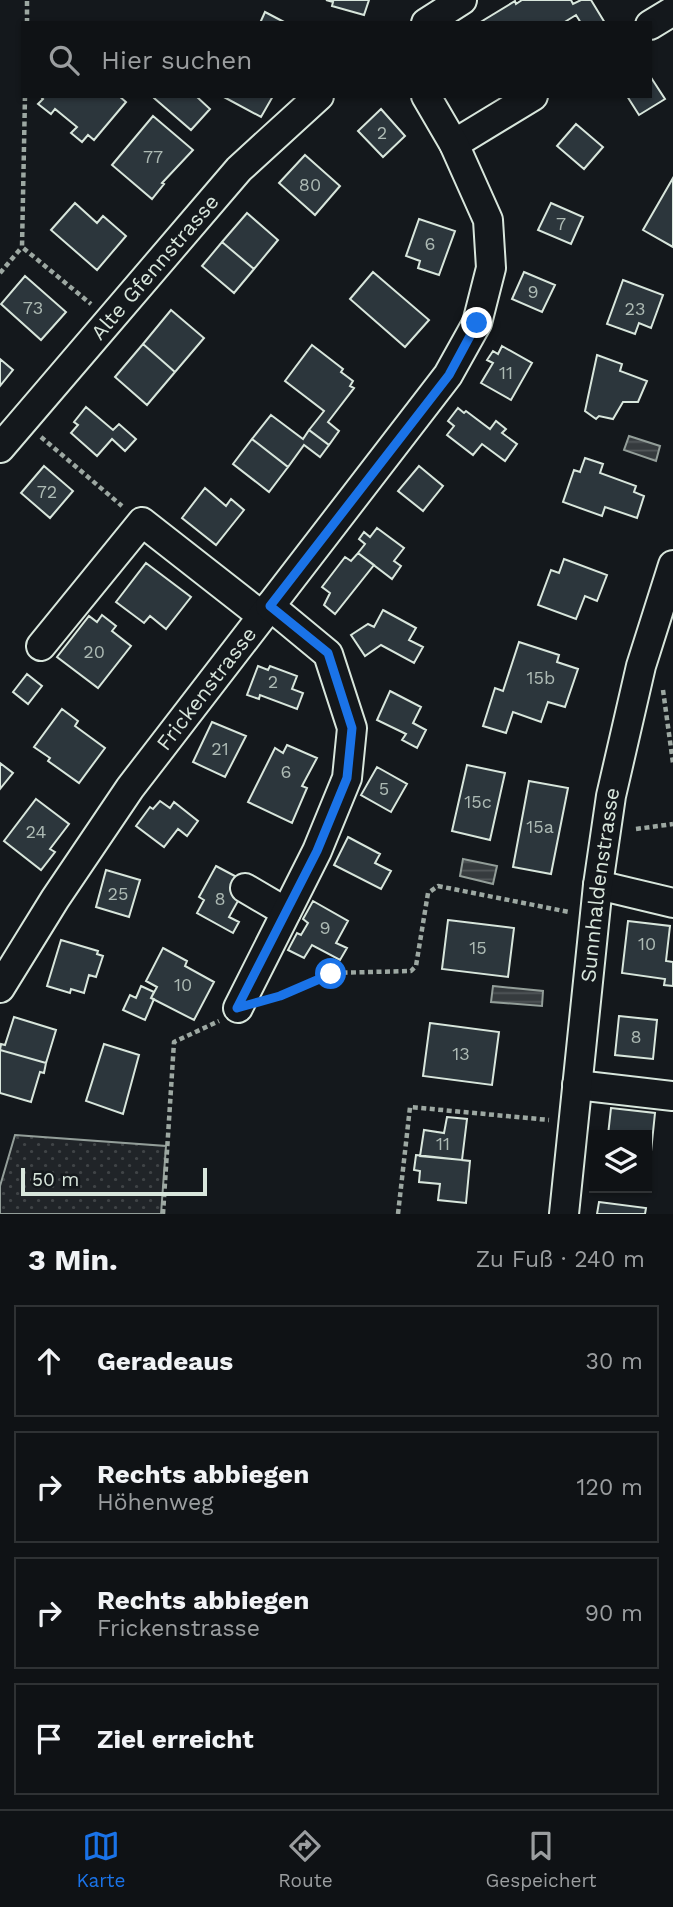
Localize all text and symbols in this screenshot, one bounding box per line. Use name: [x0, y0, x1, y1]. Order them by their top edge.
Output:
search box: [21, 21, 652, 98]
icon: search: [45, 41, 83, 79]
text: Hier suchen: [101, 45, 252, 75]
house number: 2: [377, 122, 387, 143]
house number: 77: [143, 146, 163, 167]
house number: 80: [299, 174, 321, 195]
street label: Alte Gfennstrasse: [85, 189, 224, 345]
house number: 7: [556, 213, 566, 234]
house number: 6: [425, 233, 435, 254]
house number: 9: [527, 281, 539, 302]
house number: 73: [23, 297, 43, 318]
house number: 23: [625, 298, 646, 319]
route end: [461, 307, 492, 338]
house number: 11: [499, 362, 513, 383]
house number: 72: [37, 481, 57, 502]
street label: Frickenstrasse: [151, 622, 261, 755]
house number: 20: [83, 641, 105, 662]
house number: 15b: [527, 667, 555, 688]
house number: 2: [268, 671, 278, 692]
house number: 21: [211, 738, 229, 759]
house number: 6: [281, 761, 291, 782]
house number: 5: [379, 778, 389, 799]
street label: Sunnhaldenstrasse: [575, 785, 625, 984]
house number: 15c: [464, 791, 492, 812]
house number: 15a: [526, 816, 554, 837]
house number: 24: [26, 821, 46, 842]
house number: 25: [108, 883, 128, 904]
house number: 8: [214, 888, 226, 909]
house number: 9: [319, 917, 331, 938]
house number: 10: [638, 933, 656, 954]
house number: 15: [469, 937, 487, 958]
route start: [315, 958, 346, 989]
house number: 10: [174, 974, 192, 995]
house number: 8: [630, 1026, 642, 1047]
house number: 13: [452, 1043, 470, 1064]
map controls: [589, 1130, 652, 1193]
button: layers: [589, 1130, 652, 1193]
house number: 11: [436, 1133, 450, 1154]
scale bar: [21, 1165, 206, 1197]
text: 50 m: [32, 1168, 79, 1191]
text: 3 Min.: [28, 1242, 118, 1277]
text: Zu Fuß · 240 m: [476, 1246, 645, 1273]
icon: ahead: [30, 1342, 68, 1380]
text: Geradeaus: [97, 1346, 233, 1376]
text: 30 m: [586, 1348, 643, 1375]
text: Rechts abbiegen: [97, 1459, 309, 1489]
icon: right: [30, 1468, 68, 1506]
text: 120 m: [577, 1474, 643, 1501]
text: Höhenweg: [97, 1489, 213, 1516]
text: Rechts abbiegen: [97, 1585, 309, 1615]
icon: right: [30, 1594, 68, 1632]
text: 90 m: [585, 1600, 643, 1627]
text: Frickenstrasse: [97, 1615, 260, 1642]
icon: arrive: [30, 1720, 68, 1758]
text: Ziel erreicht: [97, 1724, 254, 1754]
tab: Karte: [76, 1827, 125, 1892]
tab: Route: [278, 1827, 333, 1892]
tab: Gespeichert: [485, 1827, 597, 1892]

